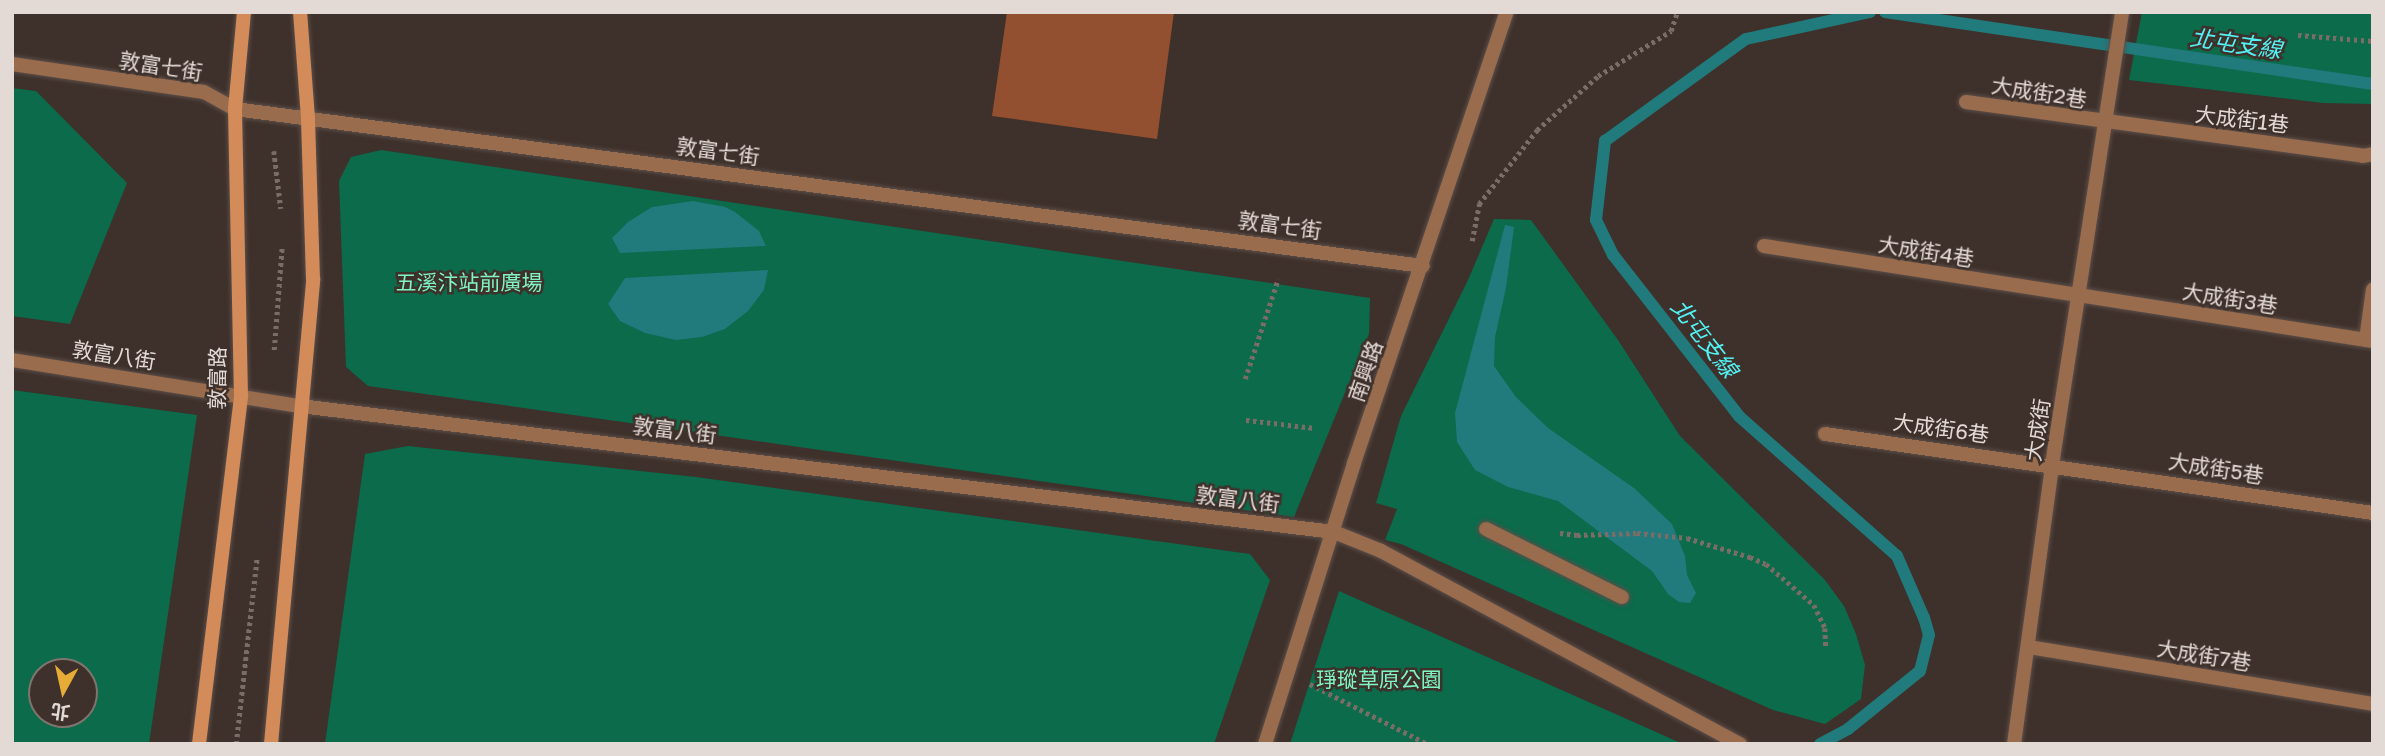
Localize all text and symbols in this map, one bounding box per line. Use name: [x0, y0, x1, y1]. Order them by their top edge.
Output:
water label: 北屯支線: [2189, 23, 2283, 63]
street label: 敦富七街: [118, 47, 204, 85]
street label: 大成街2巷: [1990, 72, 2088, 112]
street label: 大成街1巷: [2194, 101, 2290, 137]
street label: 敦富七街: [675, 133, 761, 169]
street label: 敦富七街: [1237, 207, 1323, 243]
street label: 大成街4巷: [1876, 231, 1976, 271]
park label: 五溪汴站前廣場: [396, 269, 542, 295]
street label: 大成街3巷: [2180, 278, 2280, 318]
water label: 北屯支線: [1666, 293, 1744, 383]
street label: 敦富八街: [71, 336, 157, 374]
street label: 南興路: [1343, 337, 1387, 405]
street label: 敦富路: [204, 346, 230, 410]
street label: 大成街: [2020, 397, 2054, 463]
street label: 大成街6巷: [1891, 409, 1991, 447]
street label: 敦富八街: [632, 412, 718, 448]
street label: 大成街5巷: [2167, 448, 2265, 488]
street label: 敦富八街: [1195, 481, 1281, 517]
street label: 大成街7巷: [2155, 635, 2253, 675]
north arrow: [28, 658, 98, 728]
park label: 琤瑽草原公園: [1316, 666, 1442, 692]
text: 北: [49, 700, 71, 725]

